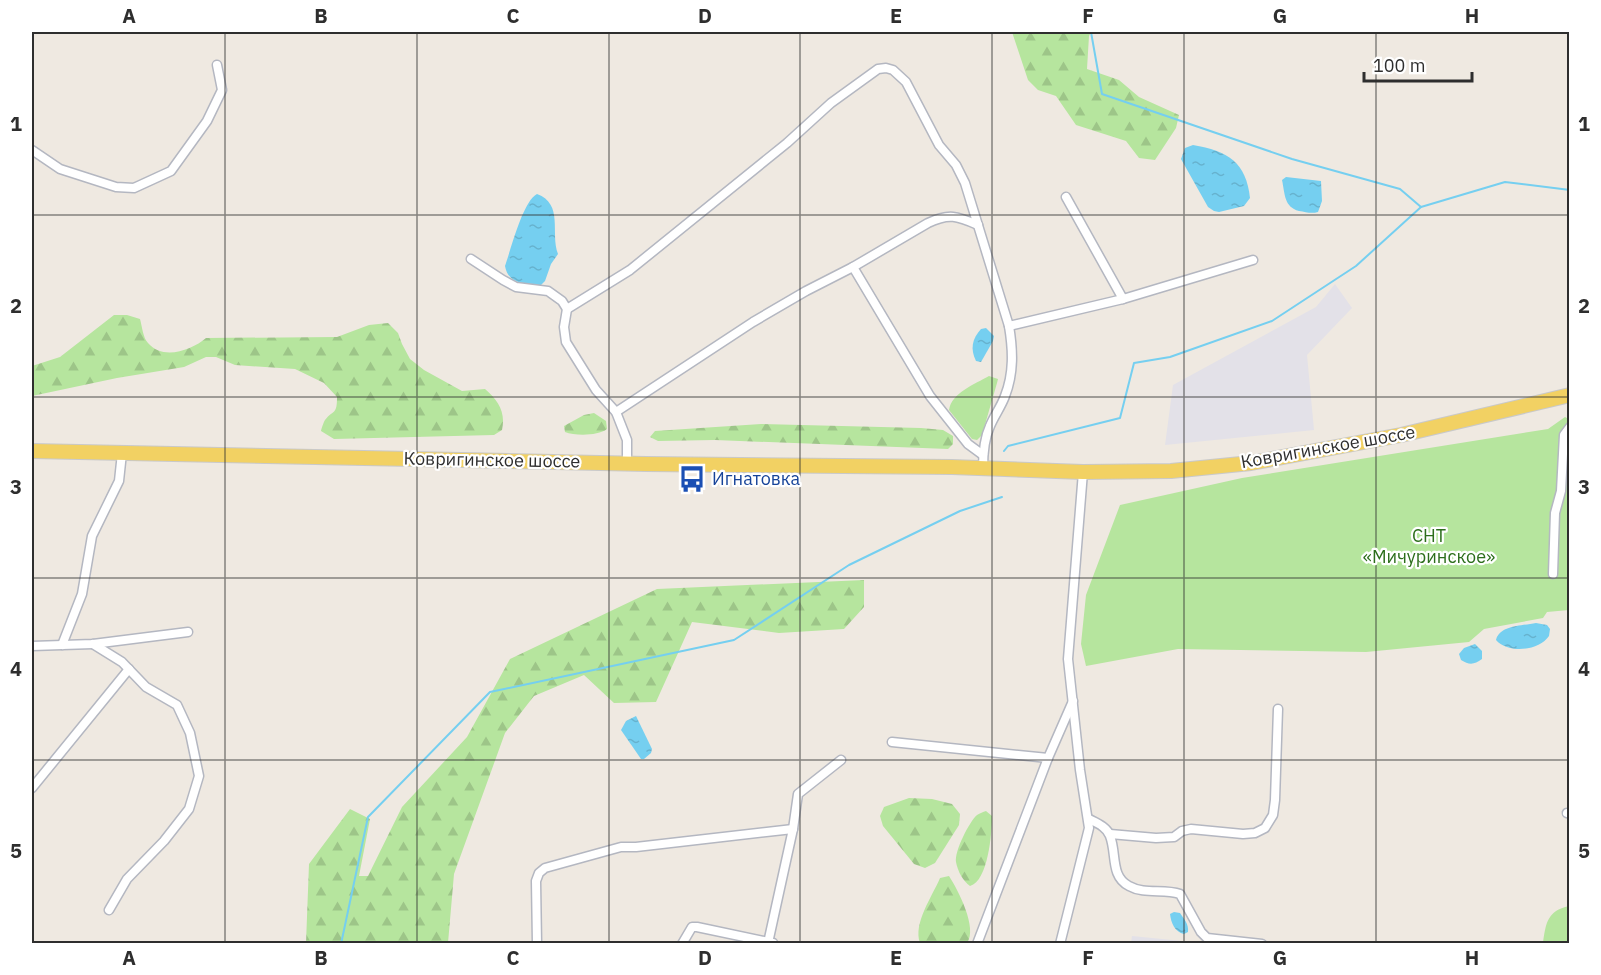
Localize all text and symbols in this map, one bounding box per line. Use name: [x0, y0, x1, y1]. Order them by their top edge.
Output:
text: A: [122, 2, 136, 29]
text: B: [314, 2, 328, 29]
text: C: [506, 2, 520, 29]
text: D: [698, 2, 712, 29]
text: E: [890, 2, 902, 29]
text: F: [1082, 2, 1094, 29]
text: G: [1273, 2, 1287, 29]
text: H: [1465, 2, 1479, 29]
scale bar: [1364, 45, 1472, 83]
text: 100 m: [1373, 54, 1425, 77]
text: 1: [10, 110, 22, 137]
text: 1: [1578, 110, 1590, 137]
text: 2: [10, 292, 22, 319]
text: 2: [1578, 292, 1590, 319]
street label: Ковригинское шоссе: [1239, 420, 1417, 473]
street label: Ковригинское шоссе: [403, 446, 581, 473]
bus stop icon: Игнатовка: [677, 464, 707, 494]
place label: Игнатовка: [712, 467, 801, 490]
text: 3: [10, 473, 22, 500]
text: 3: [1578, 473, 1590, 500]
park label: СНТ «Мичуринское»: [1363, 524, 1495, 568]
text: 4: [10, 655, 22, 682]
text: 4: [1578, 655, 1590, 682]
text: 5: [10, 837, 22, 864]
text: 5: [1578, 837, 1590, 864]
text: A: [122, 944, 136, 971]
text: B: [314, 944, 328, 971]
text: C: [506, 944, 520, 971]
text: D: [698, 944, 712, 971]
text: E: [890, 944, 902, 971]
text: F: [1082, 944, 1094, 971]
text: G: [1273, 944, 1287, 971]
text: H: [1465, 944, 1479, 971]

